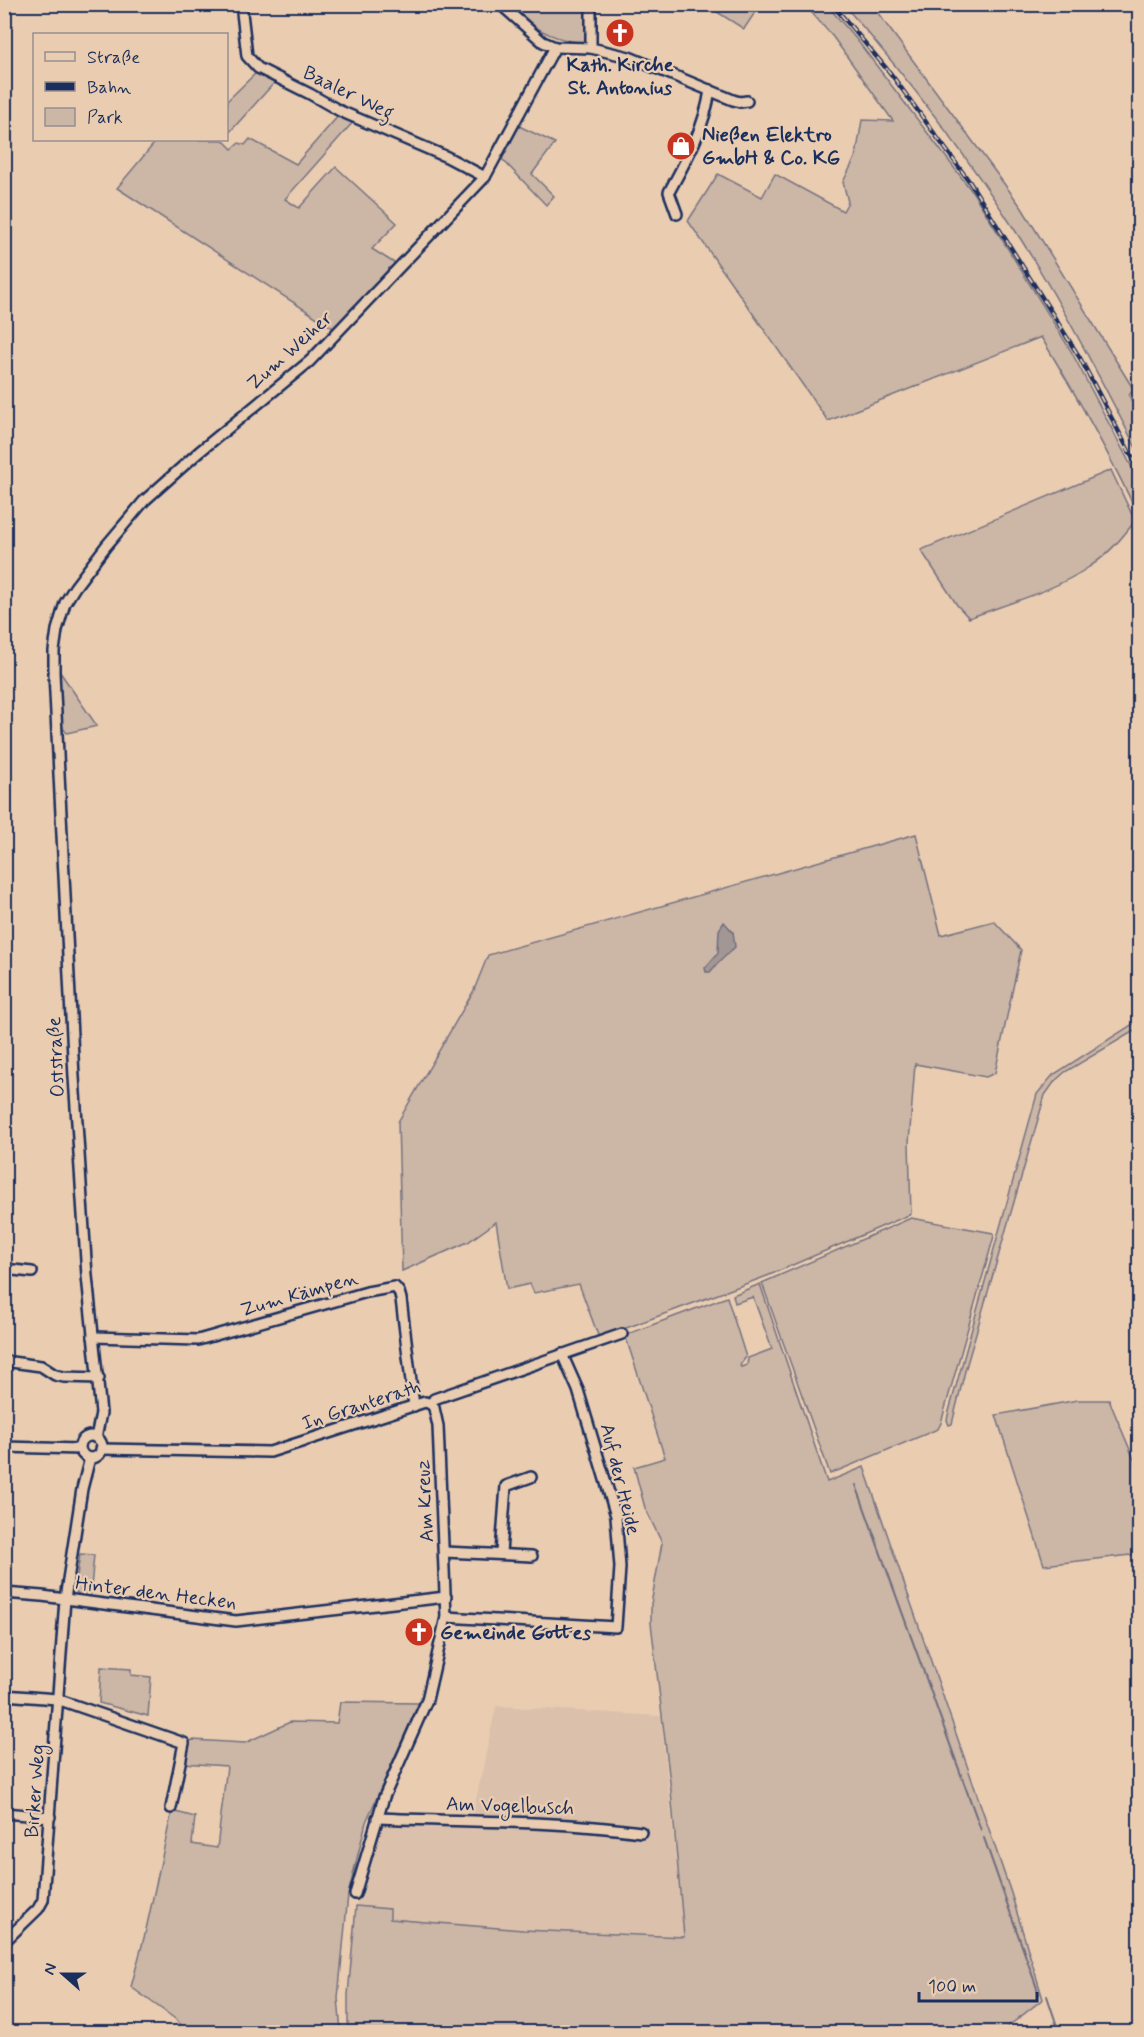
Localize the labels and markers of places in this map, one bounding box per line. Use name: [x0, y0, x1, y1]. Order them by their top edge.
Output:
church icon: Kath. Kirche St. Antonius: [604, 17, 636, 49]
place label: Kath. Kirche St. Antonius: [566, 52, 674, 102]
place label: Nießen Elektro GmbH & Co. KG: [702, 122, 840, 172]
shop icon: Nießen Elektro GmbH & Co. KG: [665, 130, 697, 162]
church icon: Gemeinde Gottes: [403, 1616, 435, 1648]
place label: Gemeinde Gottes: [440, 1620, 591, 1647]

